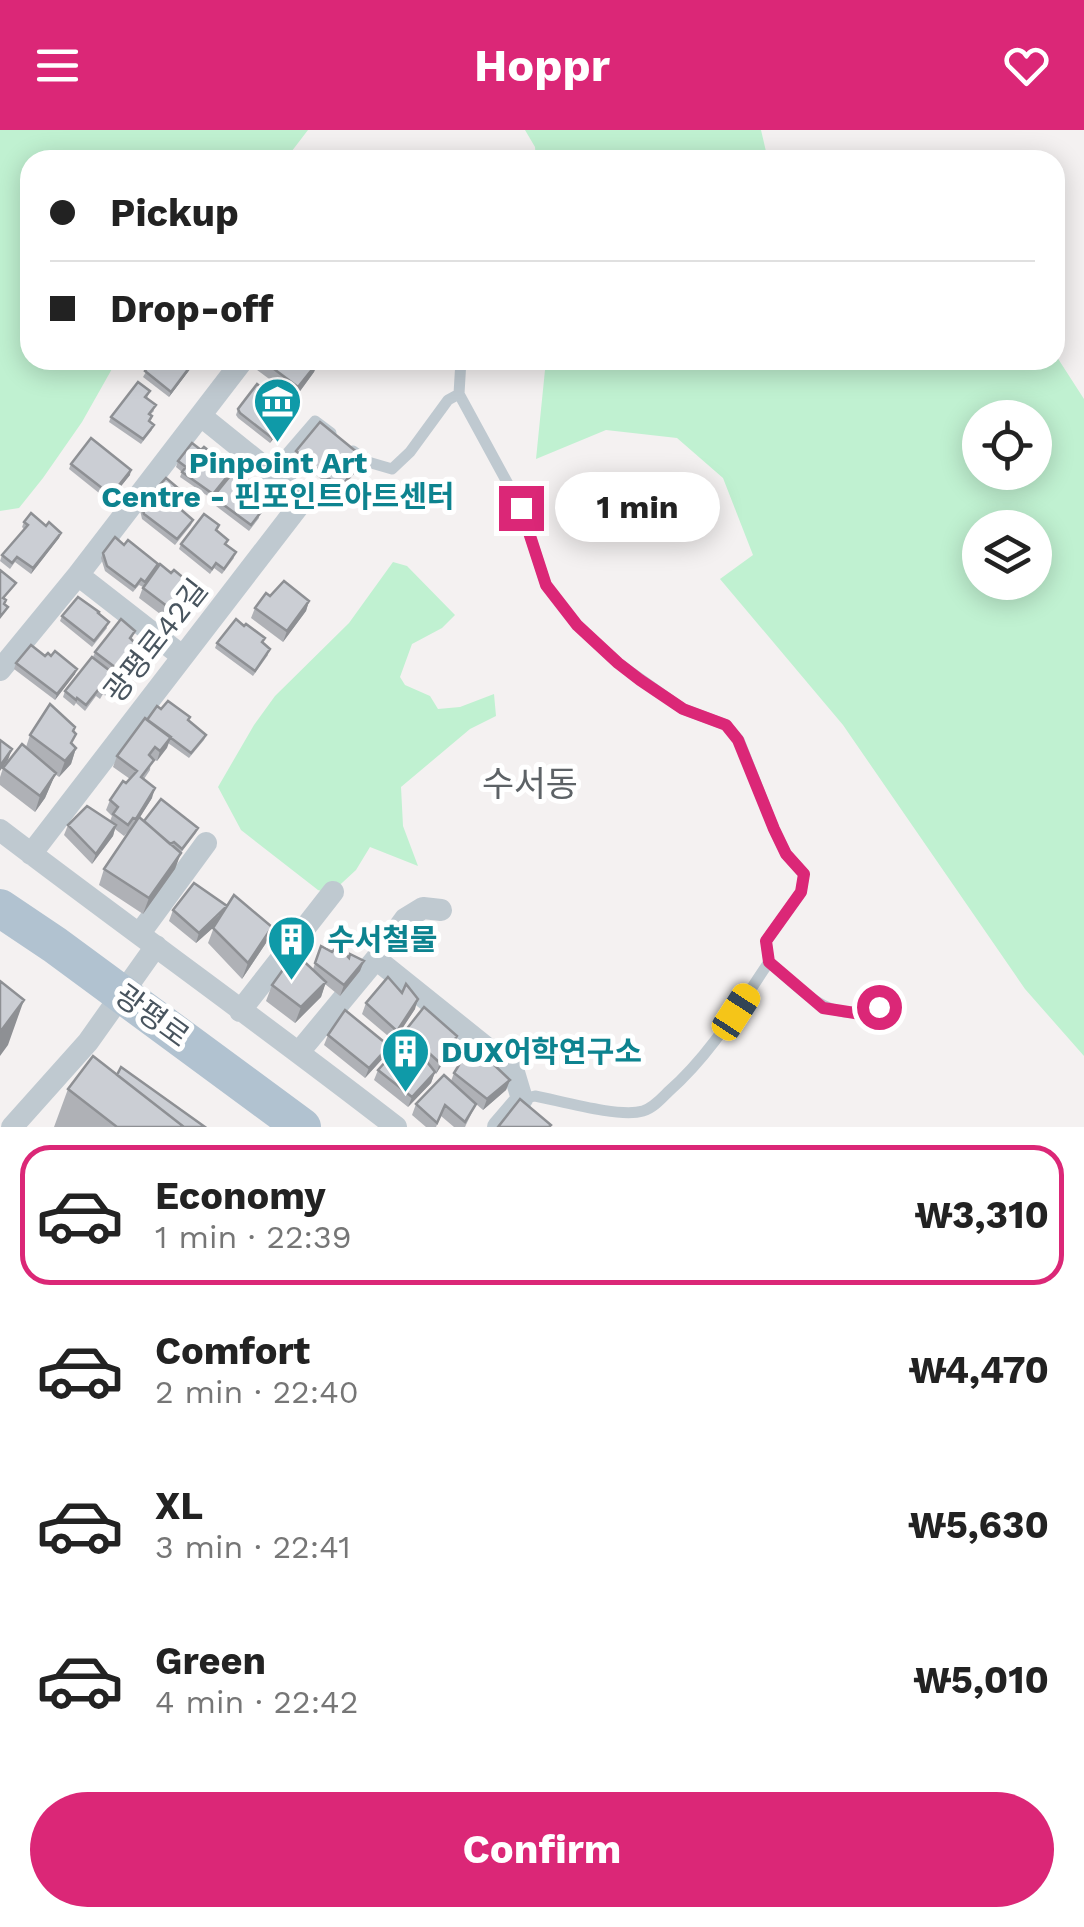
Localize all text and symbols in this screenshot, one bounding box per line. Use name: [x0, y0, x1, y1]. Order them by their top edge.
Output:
icon: menu: [30, 38, 85, 93]
icon: heart: [999, 38, 1054, 93]
text: Hoppr: [474, 39, 610, 92]
text: Pickup: [110, 191, 239, 235]
text: Drop-off: [110, 287, 274, 331]
museum icon: Pinpoint Art Centre - 핀포인트아트센터: [252, 376, 304, 444]
map controls: [962, 400, 1052, 600]
button: locate: [962, 400, 1052, 490]
place label: Pinpoint Art Centre - 핀포인트아트센터: [101, 445, 455, 514]
callout: 1 min: [556, 473, 721, 543]
route end: [499, 486, 544, 531]
text: 1 min: [596, 488, 679, 526]
button: layers: [962, 510, 1052, 600]
street label: 광평로42길: [97, 572, 214, 709]
district label: 수서동: [482, 763, 578, 805]
building icon: 수서철물: [266, 914, 318, 982]
place label: 수서철물: [327, 922, 437, 957]
street label: 광평로: [109, 977, 196, 1054]
car: [707, 979, 765, 1045]
route start: [857, 985, 902, 1030]
building icon: DUX어학연구소: [380, 1026, 432, 1094]
place label: DUX어학연구소: [441, 1034, 642, 1069]
icon: car: [35, 1170, 125, 1260]
text: Economy: [155, 1174, 326, 1218]
text: ₩3,310: [914, 1193, 1049, 1237]
text: 1 min · 22:39: [155, 1218, 351, 1256]
icon: car: [35, 1325, 125, 1415]
text: Comfort: [155, 1329, 310, 1373]
text: ₩4,470: [908, 1348, 1049, 1392]
text: 2 min · 22:40: [155, 1373, 359, 1411]
icon: car: [35, 1480, 125, 1570]
text: XL: [155, 1484, 203, 1528]
text: ₩5,630: [908, 1503, 1049, 1547]
text: 3 min · 22:41: [155, 1528, 351, 1566]
icon: car: [35, 1635, 125, 1725]
text: Green: [155, 1639, 266, 1683]
text: ₩5,010: [913, 1658, 1049, 1702]
text: 4 min · 22:42: [155, 1683, 358, 1721]
button: Confirm: [30, 1792, 1054, 1907]

